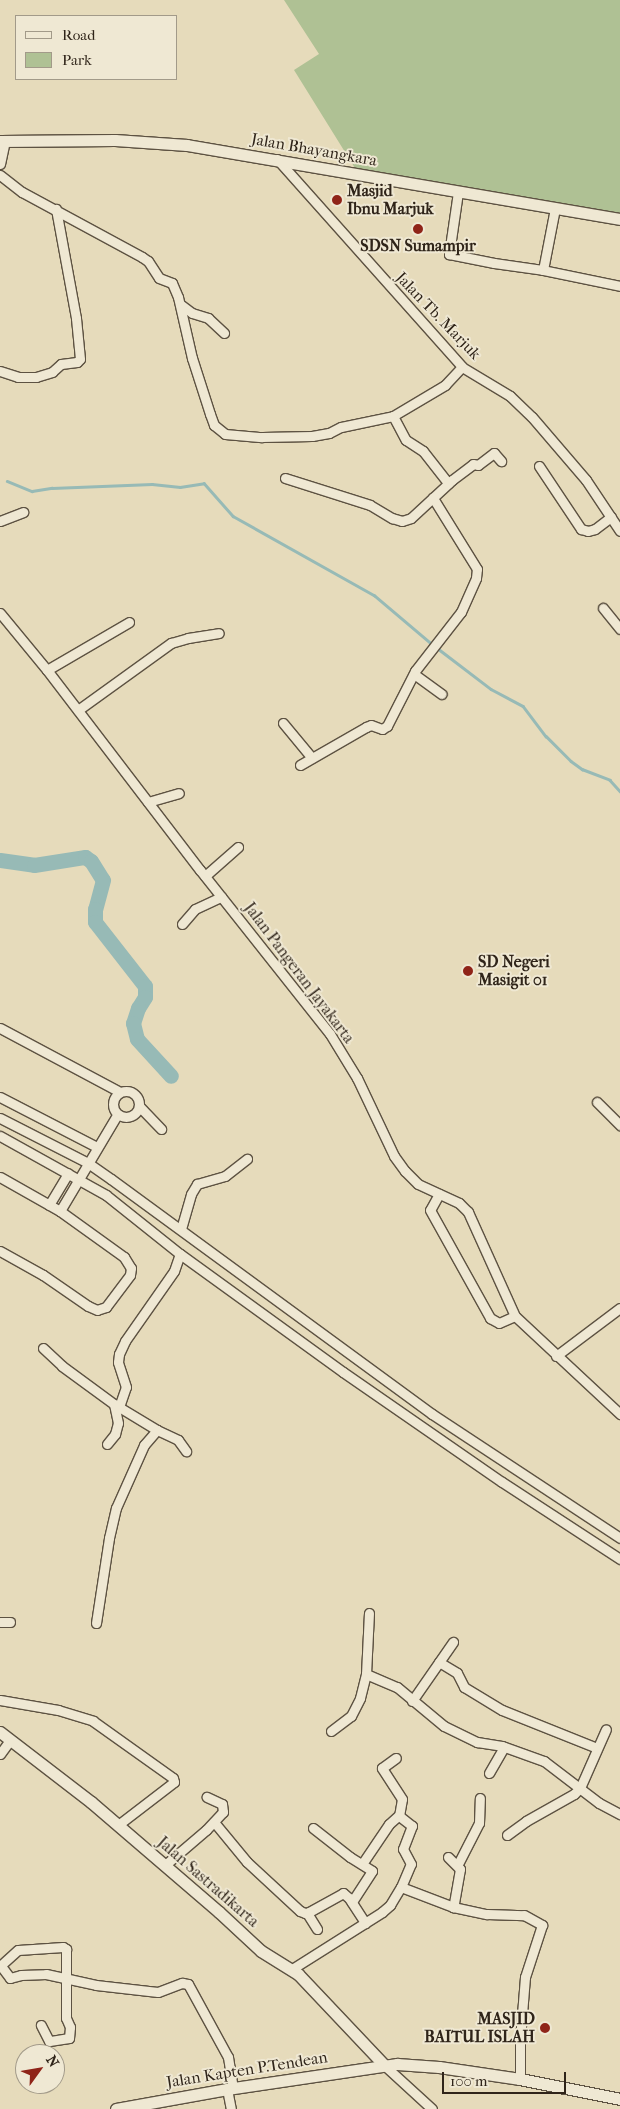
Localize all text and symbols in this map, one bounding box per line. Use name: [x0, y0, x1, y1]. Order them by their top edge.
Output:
legend: [15, 15, 178, 80]
text: Road: [62, 26, 95, 44]
text: Park: [62, 51, 92, 69]
street label: Jalan Bhayangkara: [250, 129, 378, 171]
place label: Masjid Ibnu Marjuk: [347, 181, 434, 219]
marker: Masjid Ibnu Marjuk: [331, 194, 343, 206]
marker: SDSN Sumampir: [412, 223, 424, 235]
place label: SDSN Sumampir: [360, 236, 476, 256]
street label: Jalan Tb. Marjuk: [391, 268, 485, 364]
street label: Jalan Pangeran Jayakarta: [240, 899, 358, 1047]
place label: SD Negeri Masigit 01: [478, 952, 550, 990]
marker: SD Negeri Masigit 01: [462, 965, 474, 977]
street label: Jalan Sastradikarta: [153, 1833, 263, 1931]
place label: MASJID BAITUL ISLAH: [424, 2009, 535, 2047]
marker: MASJID BAITUL ISLAH: [539, 2022, 551, 2034]
north arrow: [15, 2044, 65, 2094]
street label: Jalan Kapten P.Tendean: [165, 2048, 329, 2092]
text: N: [42, 2052, 62, 2070]
scale bar: [445, 2062, 569, 2094]
text: 100 m: [450, 2072, 488, 2090]

